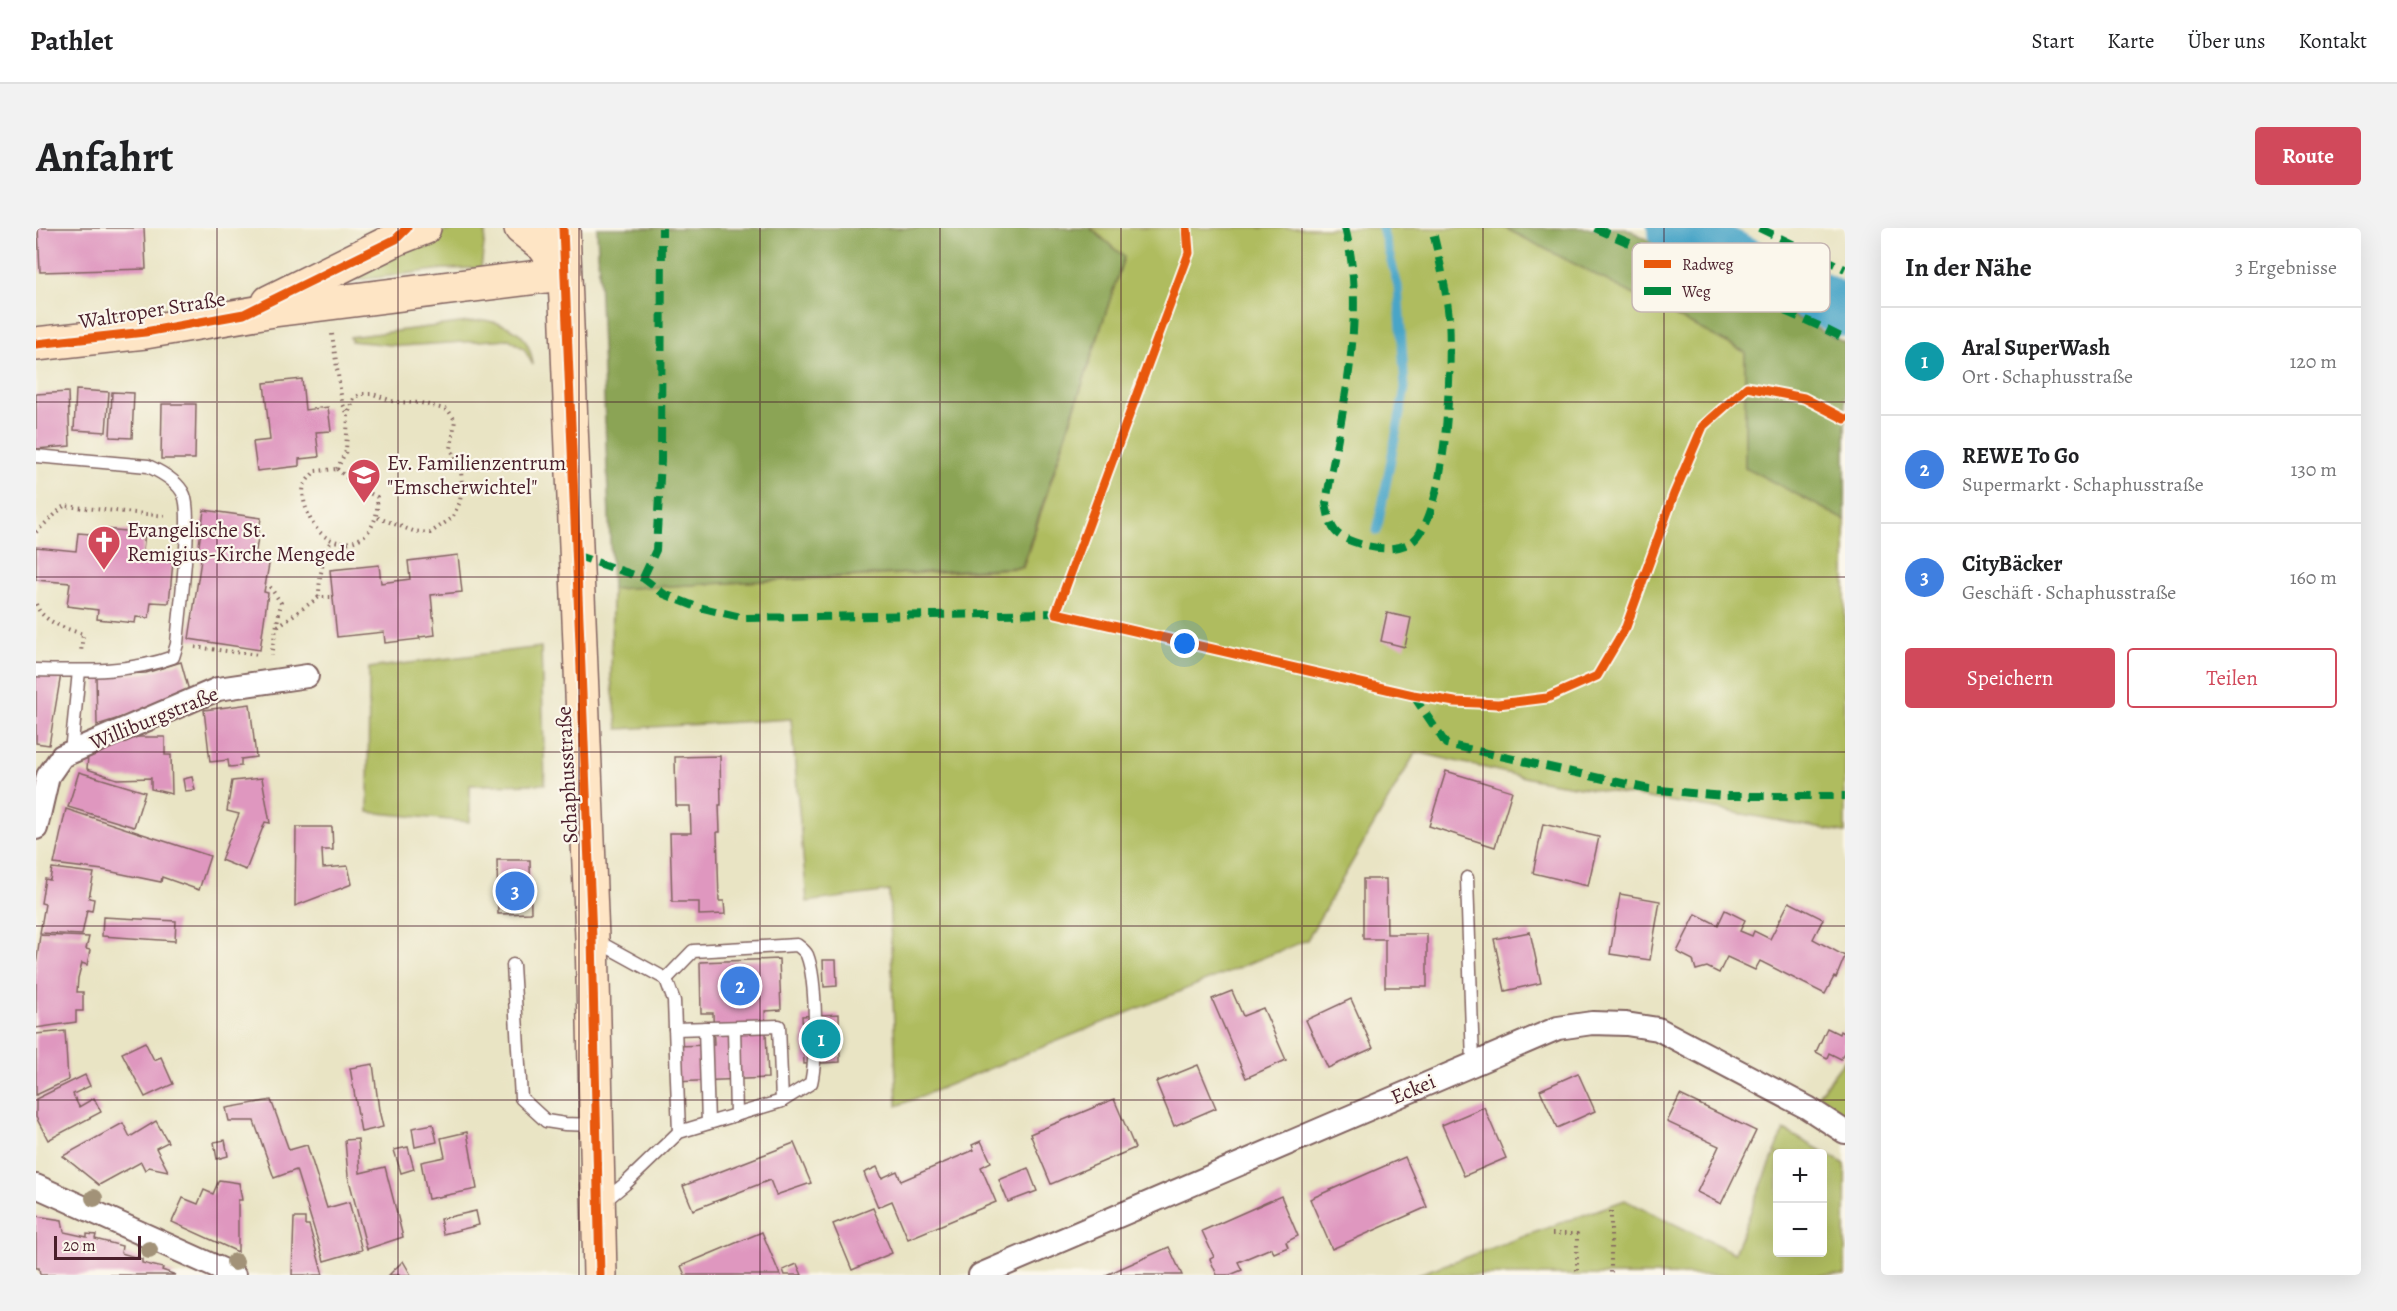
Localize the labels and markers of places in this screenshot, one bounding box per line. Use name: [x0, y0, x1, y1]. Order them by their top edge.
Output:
place label: Ev. Familienzentrum "Emscherwichtel": [387, 449, 566, 501]
school or university icon: Ev. Familienzentrum "Emscherwichtel": [346, 457, 382, 504]
place label: Evangelische St. Remigius-Kirche Mengede: [127, 516, 355, 568]
church icon: Evangelische St. Remigius-Kirche Mengede: [86, 524, 122, 571]
pin: 3: [496, 868, 534, 914]
pin: 2: [720, 964, 760, 1008]
pin: 1: [802, 1016, 840, 1062]

